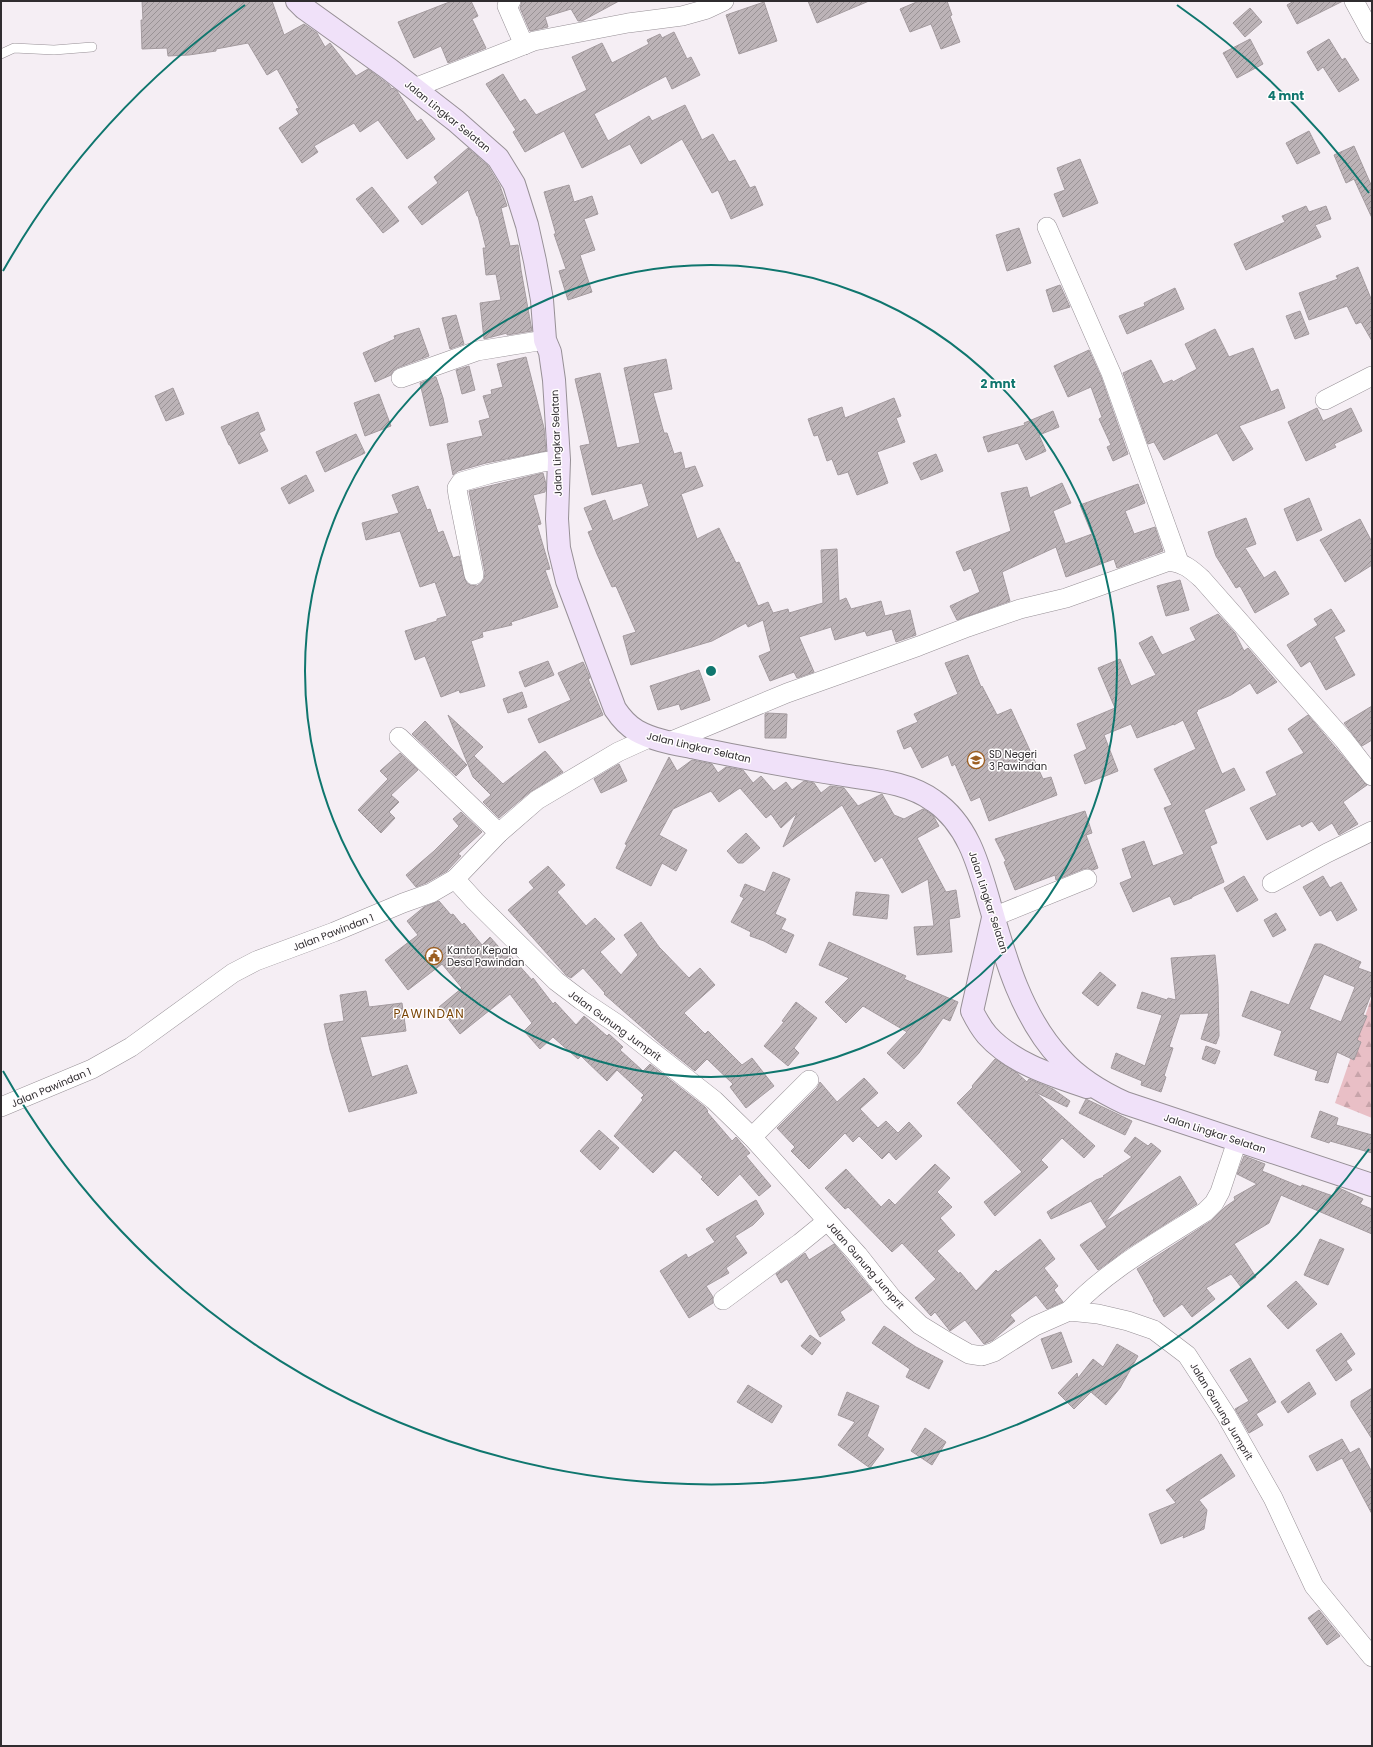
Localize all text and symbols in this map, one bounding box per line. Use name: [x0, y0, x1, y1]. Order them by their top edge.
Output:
street label: Jalan Lingkar Selatan: [402, 77, 494, 156]
text: 4 mnt: [1268, 87, 1304, 104]
text: 2 mnt: [980, 375, 1016, 392]
street label: Jalan Lingkar Selatan: [547, 389, 566, 497]
centre of rings: [704, 664, 718, 678]
street label: Jalan Lingkar Selatan: [645, 728, 753, 767]
place label: SD Negeri 3 Pawindan: [989, 747, 1047, 774]
school or university icon: SD Negeri 3 Pawindan: [966, 750, 986, 770]
street label: Jalan Lingkar Selatan: [965, 849, 1012, 955]
street label: Jalan Pawindan 1: [290, 910, 376, 955]
place label: Kantor Kepala Desa Pawindan: [447, 943, 524, 970]
public building icon: Kantor Kepala Desa Pawindan: [424, 946, 444, 966]
street label: Jalan Gunung Jumprit: [565, 986, 665, 1065]
district label: PAWINDAN: [393, 1005, 465, 1022]
street label: Jalan Pawindan 1: [9, 1064, 94, 1111]
street label: Jalan Lingkar Selatan: [1162, 1110, 1268, 1157]
street label: Jalan Gunung Jumprit: [823, 1218, 908, 1313]
street label: Jalan Gunung Jumprit: [1186, 1360, 1257, 1463]

